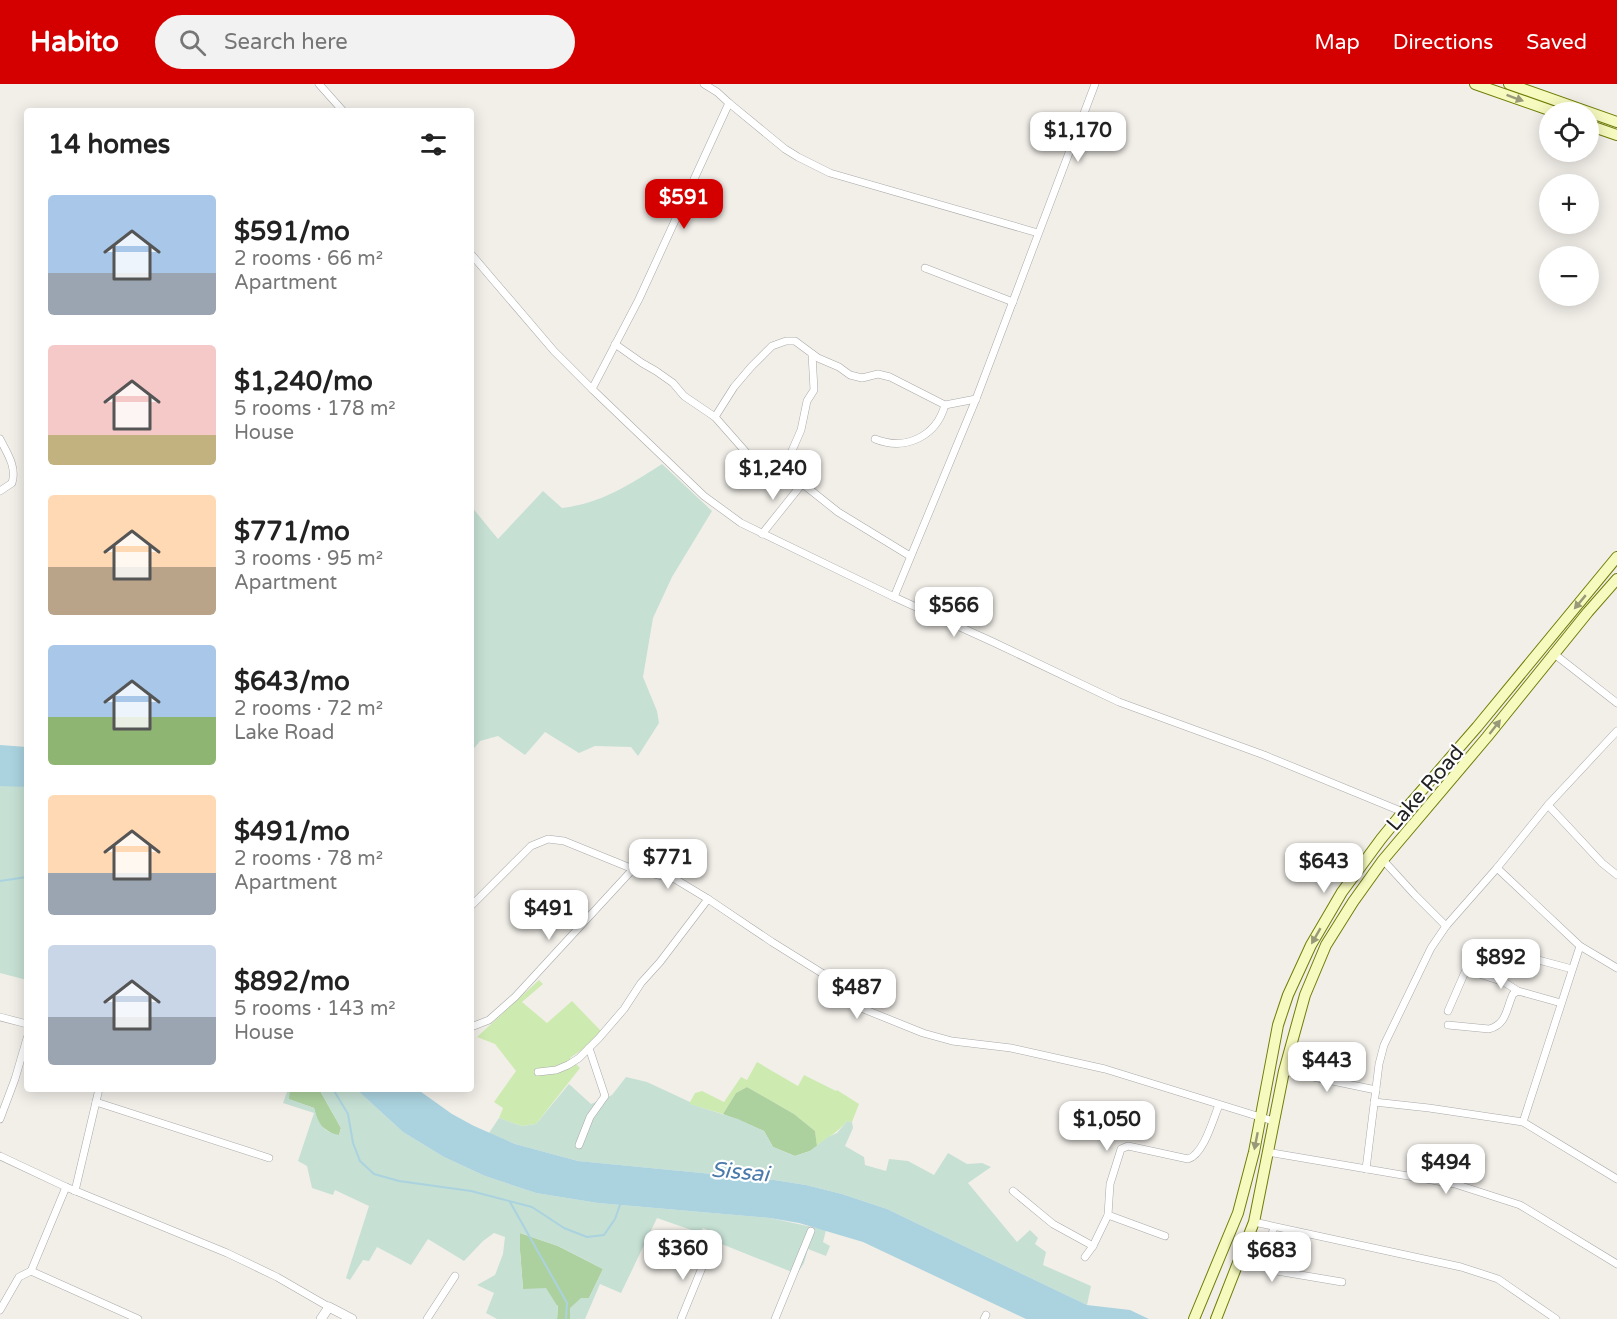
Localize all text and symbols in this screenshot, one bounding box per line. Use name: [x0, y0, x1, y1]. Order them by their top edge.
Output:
search box: [155, 15, 575, 69]
text: Habito: [30, 25, 119, 59]
icon: search: [176, 26, 209, 59]
text: Search here: [224, 29, 348, 55]
text: Map: [1314, 30, 1360, 55]
text: Directions: [1393, 30, 1493, 55]
text: Saved: [1526, 30, 1587, 55]
one-way arrow: [1506, 94, 1524, 104]
map controls: [1539, 102, 1599, 306]
button: locate: [1539, 102, 1599, 162]
pin: $1,170: [1029, 112, 1127, 163]
text: $1,170: [1044, 119, 1112, 143]
icon: filters: [417, 128, 450, 161]
text: 14 homes: [48, 129, 170, 160]
button: +: [1539, 174, 1599, 234]
pin: $591: [648, 179, 720, 230]
text: $591: [659, 186, 709, 210]
text: $591/mo: [234, 216, 350, 247]
icon: home: [96, 219, 168, 291]
button: −: [1539, 246, 1599, 306]
text: 2 rooms · 66 m²: [234, 247, 383, 271]
text: Apartment: [234, 271, 337, 295]
text: $1,240/mo: [234, 366, 373, 397]
icon: home: [96, 369, 168, 441]
text: 5 rooms · 178 m²: [234, 397, 396, 421]
text: House: [234, 421, 294, 445]
pin: $1,240: [724, 450, 822, 501]
text: $1,240: [739, 457, 807, 481]
text: $771/mo: [234, 516, 350, 547]
icon: home: [96, 519, 168, 591]
text: 3 rooms · 95 m²: [234, 547, 383, 571]
text: Apartment: [234, 571, 337, 595]
pin: $566: [918, 587, 990, 638]
text: $566: [929, 594, 979, 618]
one-way arrow: [1574, 594, 1587, 609]
text: $643/mo: [234, 666, 350, 697]
icon: home: [96, 669, 168, 741]
text: 2 rooms · 72 m²: [234, 697, 383, 721]
one-way arrow: [1489, 719, 1502, 735]
text: Lake Road: [234, 721, 334, 745]
street label: Lake Road: [1381, 740, 1469, 836]
text: $491/mo: [234, 816, 350, 847]
icon: home: [96, 819, 168, 891]
pin: $771: [632, 839, 704, 890]
pin: $643: [1288, 843, 1360, 894]
text: $771: [643, 846, 693, 870]
text: 2 rooms · 78 m²: [234, 847, 383, 871]
text: $643: [1299, 850, 1349, 874]
text: Apartment: [234, 871, 337, 895]
pin: $491: [513, 890, 585, 941]
text: $491: [524, 897, 574, 921]
one-way arrow: [1312, 927, 1322, 944]
pin: $892: [1465, 939, 1537, 990]
text: $892: [1476, 946, 1526, 970]
text: $892/mo: [234, 966, 350, 997]
icon: home: [96, 969, 168, 1041]
pin: $487: [821, 969, 893, 1020]
text: $487: [832, 976, 882, 1000]
text: 5 rooms · 143 m²: [234, 997, 396, 1021]
text: House: [234, 1021, 294, 1045]
pin: $443: [1291, 1042, 1363, 1093]
text: $443: [1302, 1049, 1352, 1073]
pin: $1,050: [1058, 1101, 1156, 1152]
text: $1,050: [1073, 1108, 1141, 1132]
one-way arrow: [1251, 1132, 1260, 1151]
pin: $494: [1410, 1144, 1482, 1195]
text: $494: [1421, 1151, 1471, 1175]
water label: Sissai: [710, 1157, 772, 1188]
pin: $360: [647, 1230, 719, 1281]
pin: $683: [1236, 1232, 1308, 1283]
text: $360: [658, 1237, 708, 1261]
text: $683: [1247, 1239, 1297, 1263]

